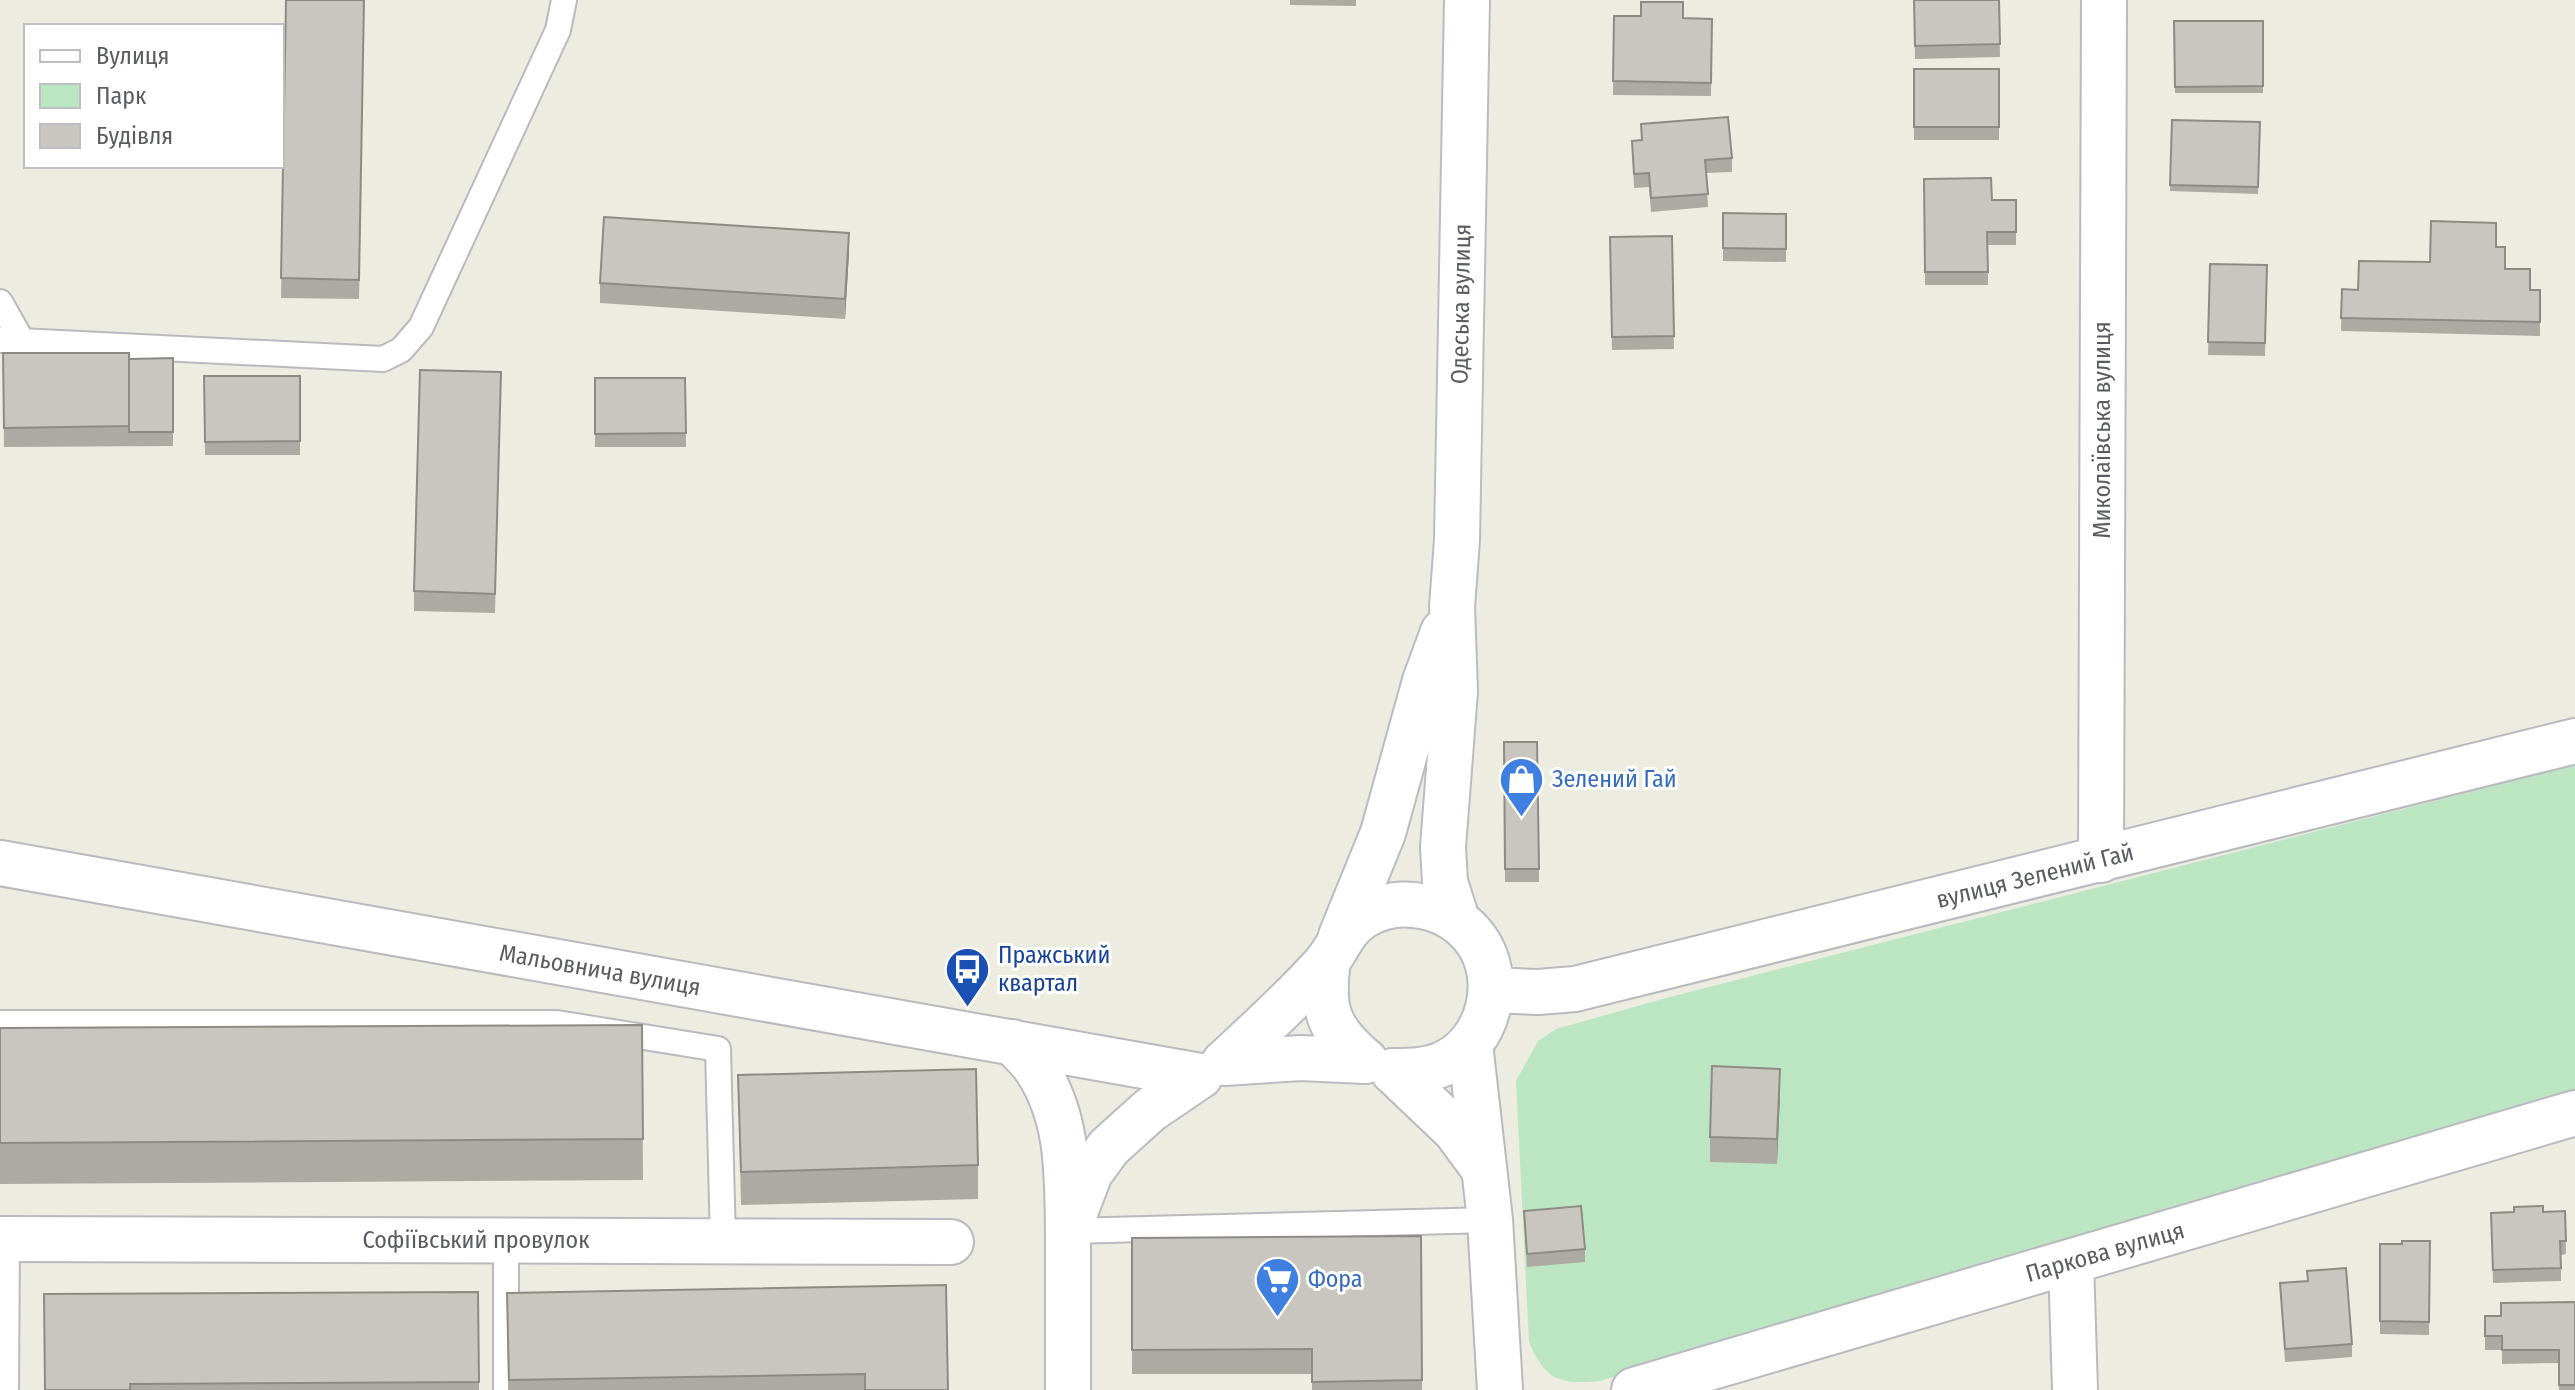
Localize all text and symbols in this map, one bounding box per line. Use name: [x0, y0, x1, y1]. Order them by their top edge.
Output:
legend: [24, 24, 284, 168]
text: Вулиця: [96, 42, 169, 70]
text: Парк: [96, 82, 147, 110]
text: Будівля: [96, 122, 173, 150]
street label: Одеська вулиця: [1446, 224, 1476, 384]
street label: Миколаївська вулиця: [2088, 321, 2116, 539]
shop icon: Зелений Гай: [1497, 755, 1545, 818]
place label: Зелений Гай: [1552, 765, 1677, 793]
street label: вулиця Зелений Гай: [1933, 838, 2137, 914]
street label: Мальовнича вулиця: [497, 939, 703, 1001]
place label: Пражський квартал: [998, 941, 1110, 997]
bus stop icon: Пражський квартал: [943, 945, 991, 1008]
street label: Паркова вулиця: [2022, 1216, 2188, 1288]
street label: Софіївський провулок: [363, 1226, 590, 1254]
supermarket icon: Фора: [1253, 1255, 1301, 1318]
place label: Фора: [1308, 1265, 1363, 1293]

